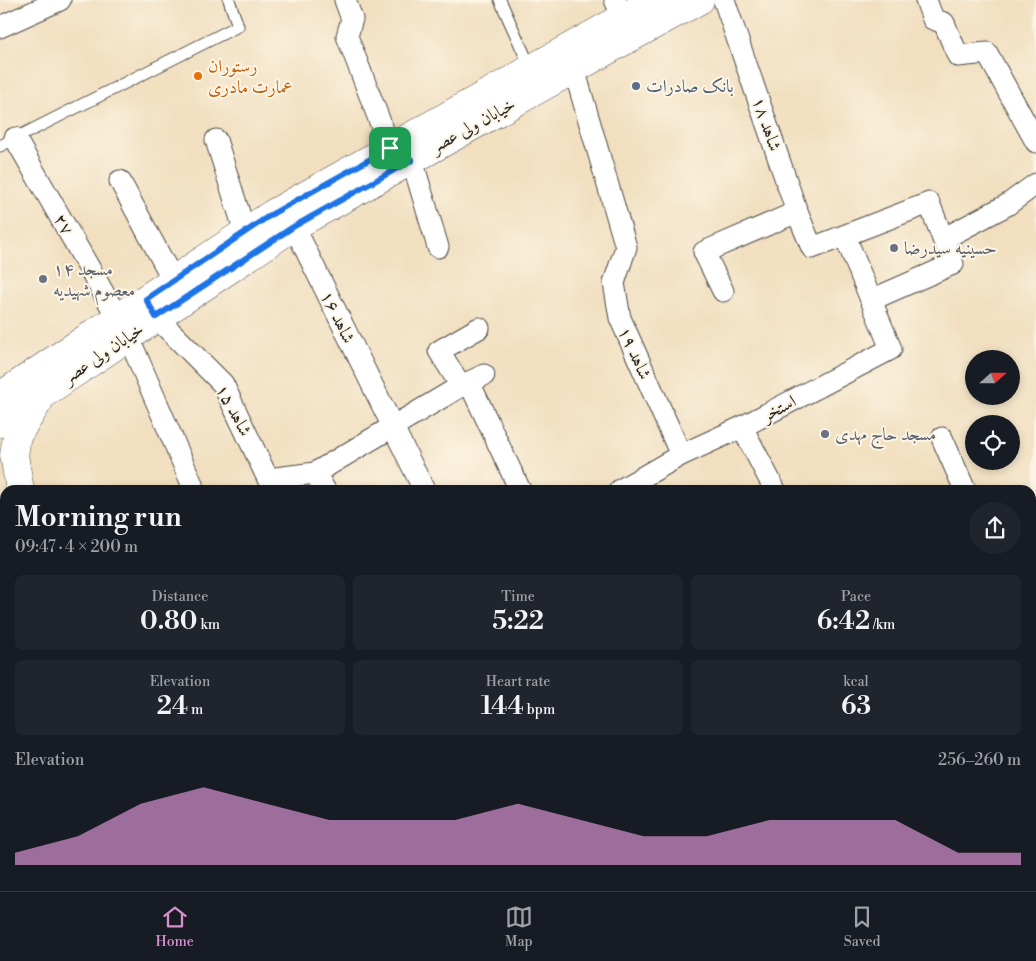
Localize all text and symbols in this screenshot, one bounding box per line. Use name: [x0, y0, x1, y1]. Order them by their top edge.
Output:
place label: رستوران عمارت مادری: [208, 55, 293, 99]
marker: رستوران عمارت مادری: [192, 70, 204, 82]
place label: بانک صادرات: [646, 75, 734, 98]
marker: بانک صادرات: [630, 80, 642, 92]
street label: خیابان ولی عصر: [425, 93, 520, 159]
street label: شاهد ۱۸: [747, 94, 786, 154]
pin: [369, 127, 411, 169]
icon: arrive: [376, 134, 404, 162]
street label: ۲۷: [48, 209, 79, 239]
place label: حسینیه سیدرضا: [904, 237, 997, 260]
marker: حسینیه سیدرضا: [888, 242, 900, 254]
place label: مسجد ۱۴ معصوم شهیدیه: [53, 258, 135, 306]
marker: مسجد ۱۴ معصوم شهیدیه: [37, 273, 49, 285]
street label: شاهد ۱۶: [315, 287, 360, 347]
street label: خیابان ولی عصر: [56, 318, 148, 390]
street label: شاهد ۱۹: [613, 323, 656, 383]
north arrow: [965, 350, 1020, 405]
map controls: [965, 350, 1020, 470]
street label: شاهد ۱۵: [210, 380, 257, 440]
street label: استخر: [756, 390, 800, 428]
button: locate: [965, 415, 1020, 470]
place label: مسجد حاج مهدی: [835, 423, 936, 450]
marker: مسجد حاج مهدی: [819, 428, 831, 440]
text: Morning run: [15, 500, 182, 535]
button: share: [969, 502, 1021, 554]
text: 09:47 · 4 × 200 m: [15, 537, 138, 557]
text: Distance: [152, 588, 208, 606]
text: Time: [501, 588, 535, 606]
text: Pace: [841, 588, 871, 606]
text: 0.80: [140, 606, 198, 637]
text: 5:22: [492, 606, 544, 637]
text: 6:42: [817, 606, 870, 637]
text: km: [198, 616, 220, 634]
text: /km: [870, 616, 895, 634]
text: Elevation: [150, 673, 210, 691]
text: Heart rate: [486, 673, 550, 691]
text: kcal: [843, 673, 869, 691]
text: 24: [157, 691, 188, 722]
text: 144: [481, 691, 524, 722]
text: 63: [841, 691, 871, 722]
text: m: [188, 701, 203, 719]
text: bpm: [524, 701, 555, 719]
text: Elevation: [15, 750, 84, 770]
text: 256–260 m: [938, 750, 1021, 770]
tab: Home: [155, 903, 194, 951]
tab: Map: [505, 903, 533, 951]
tab: Saved: [844, 903, 881, 951]

